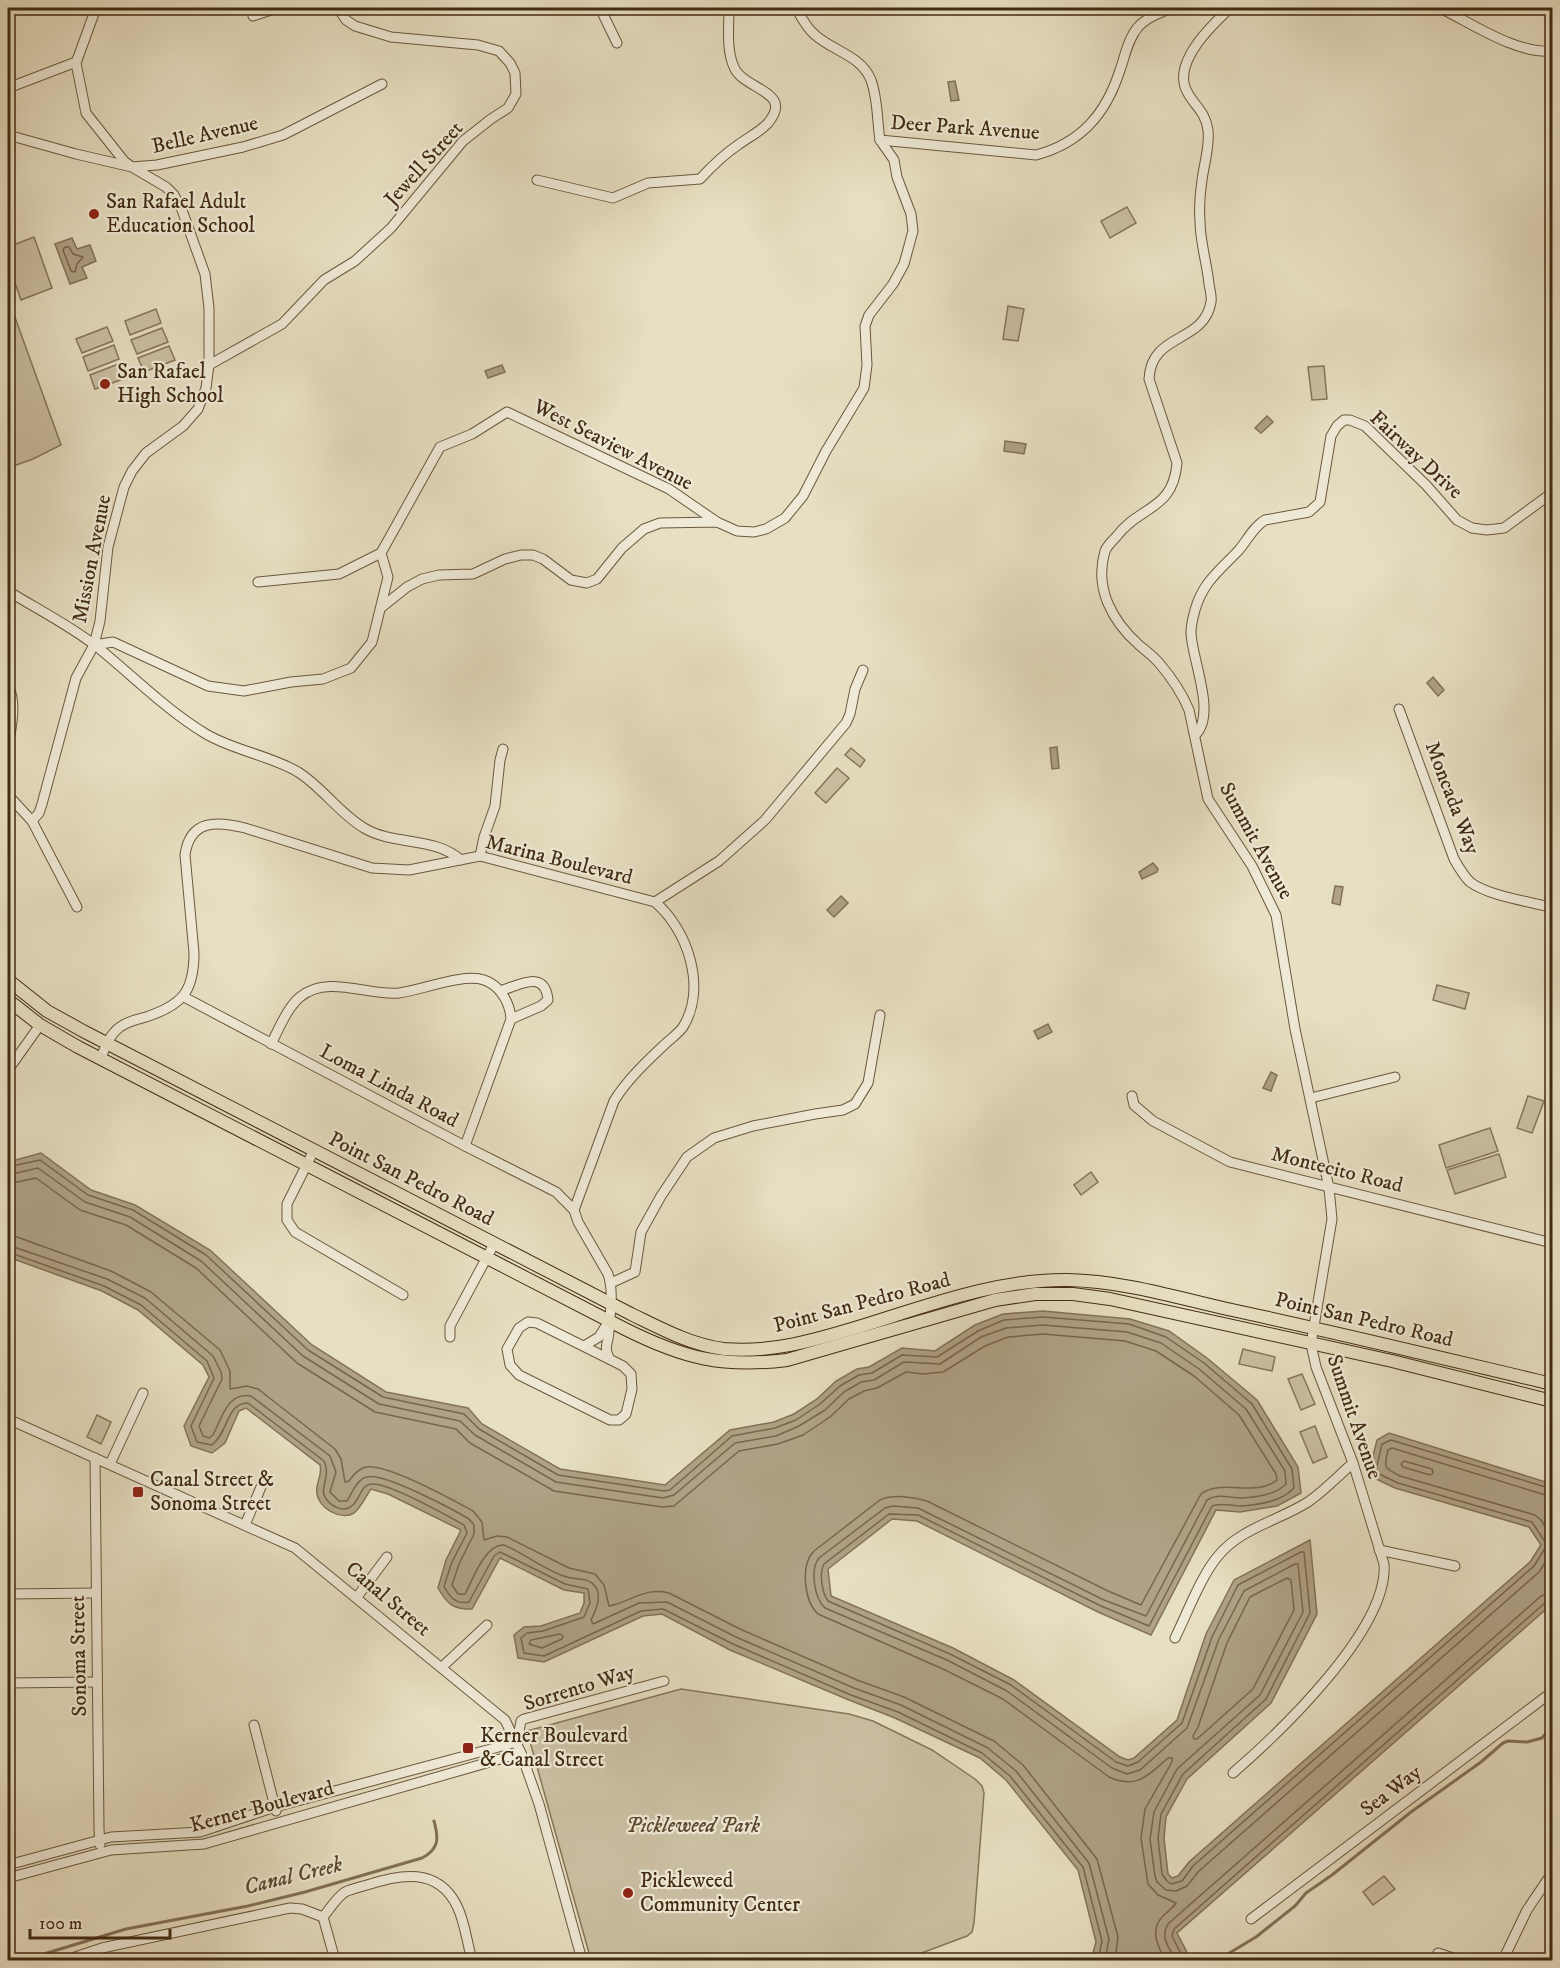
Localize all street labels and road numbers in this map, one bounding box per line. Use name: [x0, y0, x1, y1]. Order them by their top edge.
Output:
street label: Belle Avenue: [149, 110, 261, 160]
street label: Deer Park Avenue: [889, 110, 1041, 146]
street label: Jewell Street: [378, 116, 469, 213]
street label: West Seaview Avenue: [528, 393, 697, 497]
street label: Fairway Drive: [1364, 405, 1468, 505]
street label: Mission Avenue: [67, 492, 117, 625]
street label: Moncada Way: [1419, 738, 1486, 859]
street label: Summit Avenue: [1213, 778, 1299, 904]
street label: Marina Boulevard: [483, 829, 636, 891]
street label: Loma Linda Road: [315, 1039, 463, 1134]
street label: Point San Pedro Road: [324, 1126, 498, 1232]
street label: Montecito Road: [1269, 1141, 1406, 1199]
street label: Point San Pedro Road: [771, 1267, 954, 1339]
street label: Point San Pedro Road: [1272, 1287, 1456, 1353]
street label: Summit Avenue: [1321, 1351, 1388, 1483]
street label: Canal Street: [340, 1556, 436, 1642]
street label: Sonoma Street: [65, 1595, 93, 1717]
street label: Sorrento Way: [520, 1659, 639, 1717]
street label: Sea Way: [1355, 1759, 1428, 1822]
street label: Kerner Boulevard: [187, 1775, 337, 1839]

